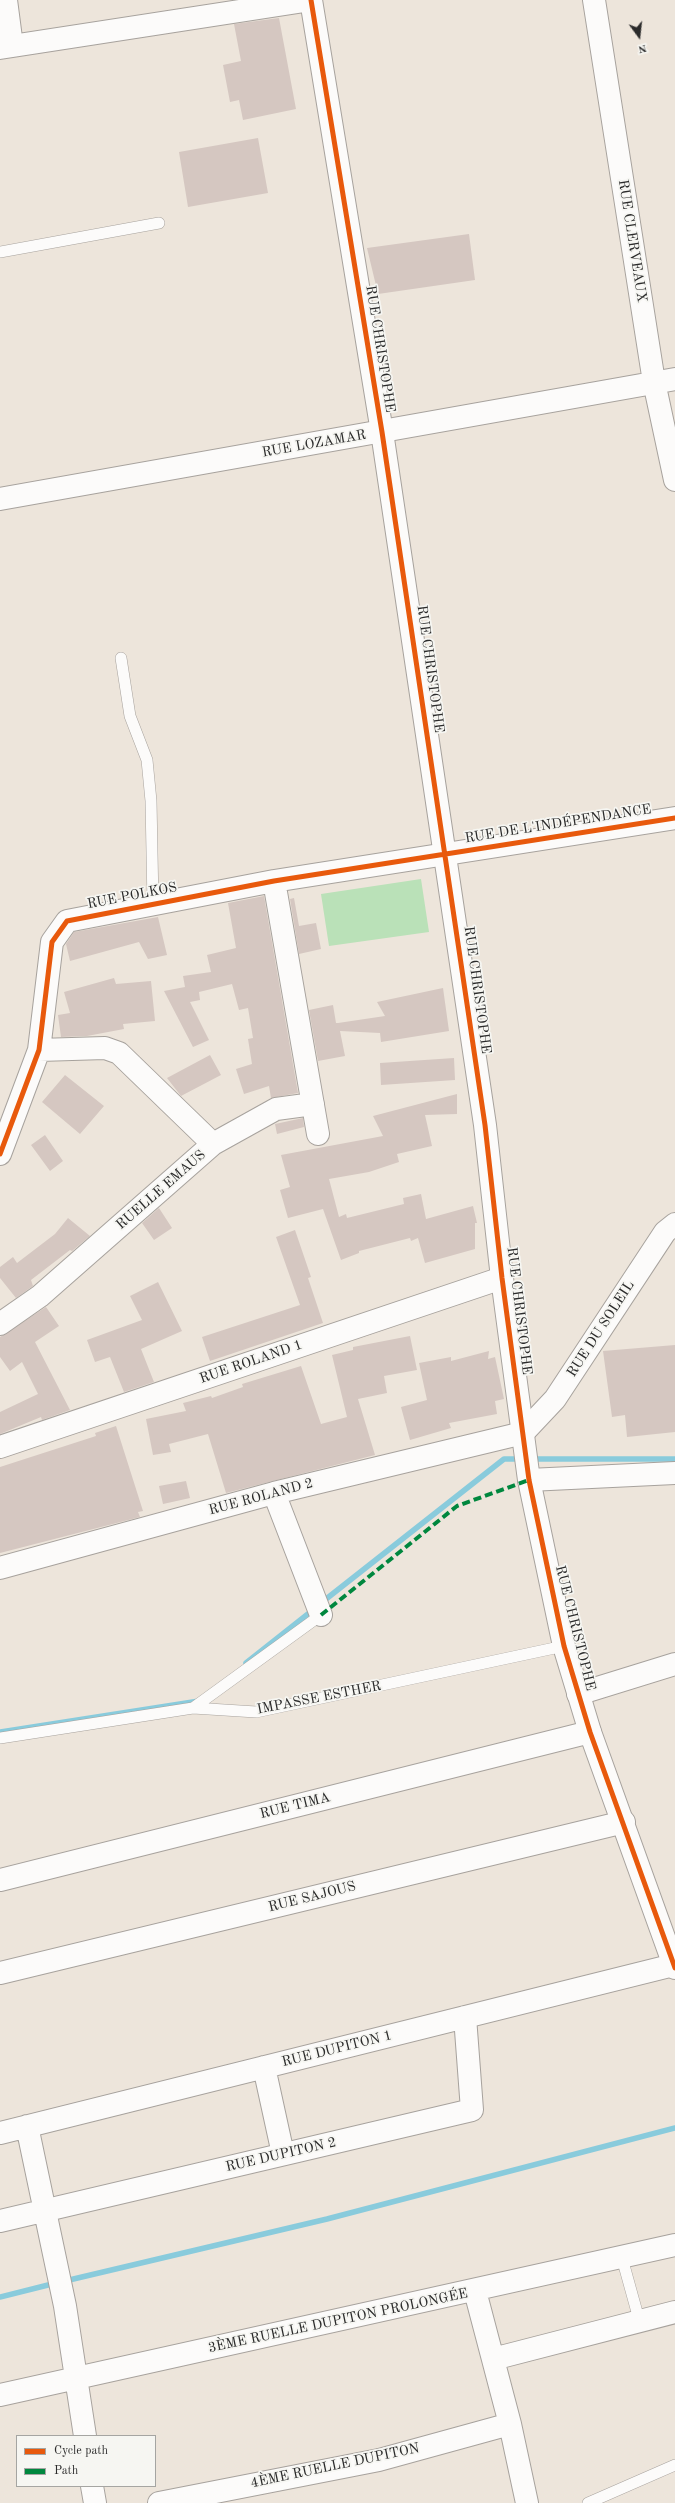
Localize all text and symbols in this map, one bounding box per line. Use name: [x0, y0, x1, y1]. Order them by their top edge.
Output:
north arrow: [619, 16, 659, 56]
text: N: [637, 42, 648, 54]
street label: RUE CLERVEAUX: [614, 178, 650, 304]
street label: RUE CHRISTOPHE: [362, 284, 398, 414]
street label: RUE LOZAMAR: [261, 427, 367, 461]
street label: RUE CHRISTOPHE: [413, 604, 447, 734]
street label: RUE DE L'INDÉPENDANCE: [464, 801, 652, 847]
street label: RUE POLKOS: [86, 879, 178, 913]
street label: RUE CHRISTOPHE: [460, 925, 494, 1055]
street label: RUELLE EMAUS: [113, 1147, 209, 1233]
street label: RUE CHRISTOPHE: [503, 1246, 535, 1376]
street label: RUE DU SOLEIL: [564, 1278, 638, 1380]
street label: RUE ROLAND 1: [197, 1337, 305, 1387]
street label: RUE ROLAND 2: [207, 1475, 315, 1519]
street label: RUE CHRISTOPHE: [551, 1564, 599, 1692]
street label: IMPASSE ESTHER: [255, 1678, 383, 1718]
street label: RUE TIMA: [258, 1789, 332, 1823]
street label: RUE SAJOUS: [266, 1878, 358, 1916]
street label: RUE DUPITON 1: [280, 2027, 394, 2071]
street label: RUE DUPITON 2: [224, 2134, 338, 2176]
street label: 3ÈME RUELLE DUPITON PROLONGÉE: [207, 2285, 469, 2357]
legend: [16, 2435, 156, 2487]
street label: 4ÈME RUELLE DUPITON: [249, 2440, 421, 2492]
text: Cycle path: [54, 2445, 108, 2457]
text: Path: [54, 2465, 78, 2477]

